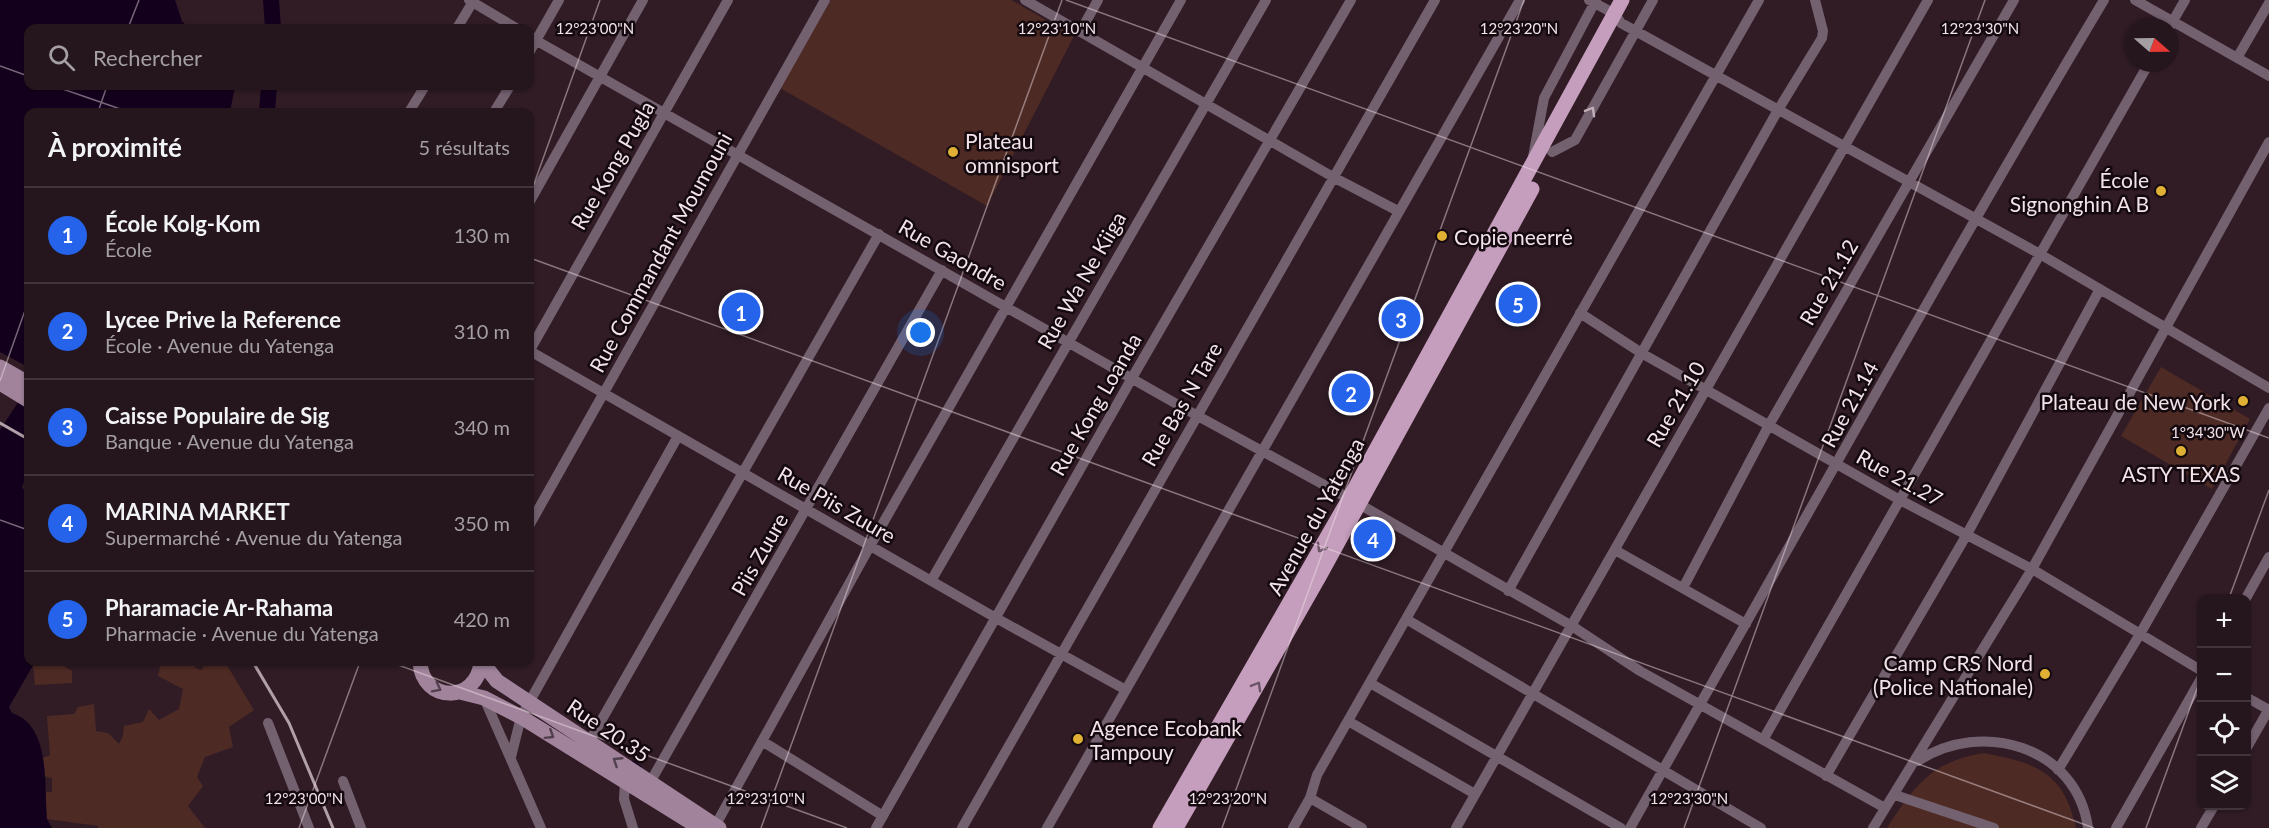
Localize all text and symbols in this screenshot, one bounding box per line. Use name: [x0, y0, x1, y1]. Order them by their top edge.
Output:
north arrow: [2125, 18, 2179, 72]
text: 12°23'00"N: [556, 19, 634, 37]
text: 12°23'10"N: [1018, 19, 1096, 37]
text: 12°23'20"N: [1480, 19, 1558, 37]
text: 12°23'30"N: [1941, 19, 2019, 37]
search box: [24, 24, 534, 90]
icon: search: [45, 41, 78, 74]
text: Rechercher: [93, 44, 202, 71]
street label: Rue Kong Pugla: [565, 96, 659, 234]
one-way arrow: [1584, 107, 1595, 118]
street label: Rue Commandant Moumouni: [584, 128, 736, 376]
place label: Plateau omnisport: [965, 128, 1059, 177]
text: À proximité: [48, 131, 182, 163]
text: 5 résultats: [419, 135, 510, 159]
marker: Plateau omnisport: [946, 145, 960, 159]
place label: École Signonghin A B: [2010, 167, 2149, 216]
marker: École Signonghin A B: [2154, 184, 2168, 198]
street label: Rue Wa Ne Kiiga: [1032, 207, 1130, 353]
text: École Kolg-Kom: [105, 210, 260, 237]
street label: Rue Gaondre: [895, 213, 1011, 295]
text: 1: [62, 223, 73, 247]
text: 130 m: [454, 223, 510, 247]
place label: Copie neerrė: [1454, 224, 1573, 249]
marker: Copie neerrė: [1435, 229, 1449, 243]
street label: Rue 21.12: [1794, 235, 1862, 329]
text: École: [105, 237, 152, 261]
pin: 5: [1498, 282, 1538, 326]
pin: 1: [722, 290, 760, 334]
pin: 3: [1382, 296, 1420, 342]
text: Lycee Prive la Reference: [105, 306, 341, 333]
your location: [906, 318, 935, 347]
text: 2: [62, 319, 73, 343]
text: 310 m: [454, 319, 510, 343]
street label: Rue Kong Loanda: [1044, 328, 1146, 480]
text: École · Avenue du Yatenga: [105, 333, 334, 357]
street label: Rue Bas N Tare: [1135, 338, 1227, 470]
street label: Rue 21.10: [1641, 357, 1709, 451]
street label: Rue 21.14: [1815, 357, 1883, 451]
pin: 2: [1332, 370, 1370, 416]
place label: Plateau de New York: [2041, 389, 2231, 414]
marker: Plateau de New York: [2236, 394, 2250, 408]
text: Caisse Populaire de Sig: [105, 402, 329, 429]
text: 3: [62, 415, 73, 439]
text: 340 m: [454, 415, 510, 439]
text: 1°34'30"W: [2171, 423, 2245, 441]
text: Banque · Avenue du Yatenga: [105, 429, 354, 453]
street label: Avenue du Yatenga: [1261, 433, 1369, 599]
street label: Rue 21.27: [1853, 443, 1947, 511]
marker: ASTY TEXAS: [2174, 444, 2188, 458]
street label: Rue Piis Zuure: [774, 460, 900, 548]
place label: ASTY TEXAS: [2122, 461, 2240, 486]
text: MARINA MARKET: [105, 498, 290, 525]
street label: Piis Zuure: [725, 508, 793, 600]
text: 4: [62, 511, 73, 535]
text: 350 m: [454, 511, 510, 535]
pin: 4: [1354, 516, 1392, 562]
text: Supermarché · Avenue du Yatenga: [105, 525, 402, 549]
one-way arrow: [1317, 542, 1328, 552]
text: Pharamacie Ar-Rahama: [105, 594, 333, 621]
map controls: [2197, 594, 2251, 810]
button: +: [2197, 594, 2251, 648]
text: 5: [62, 607, 73, 631]
text: 420 m: [454, 607, 510, 631]
text: Pharmacie · Avenue du Yatenga: [105, 621, 379, 645]
button: −: [2197, 648, 2251, 702]
place label: Camp CRS Nord (Police Nationale): [1873, 650, 2033, 699]
marker: Camp CRS Nord (Police Nationale): [2038, 667, 2052, 681]
one-way arrow: [431, 681, 442, 693]
one-way arrow: [1249, 682, 1261, 692]
street label: Rue 20.35: [563, 693, 655, 767]
button: locate: [2197, 702, 2251, 756]
place label: Agence Ecobank Tampouy: [1090, 715, 1242, 764]
one-way arrow: [544, 727, 554, 739]
marker: Agence Ecobank Tampouy: [1071, 732, 1085, 746]
button: layers: [2197, 756, 2251, 810]
one-way arrow: [613, 757, 624, 768]
text: 12°23'00"N: [265, 789, 343, 807]
text: 12°23'10"N: [727, 789, 805, 807]
text: 12°23'20"N: [1189, 789, 1267, 807]
text: 12°23'30"N: [1650, 789, 1728, 807]

